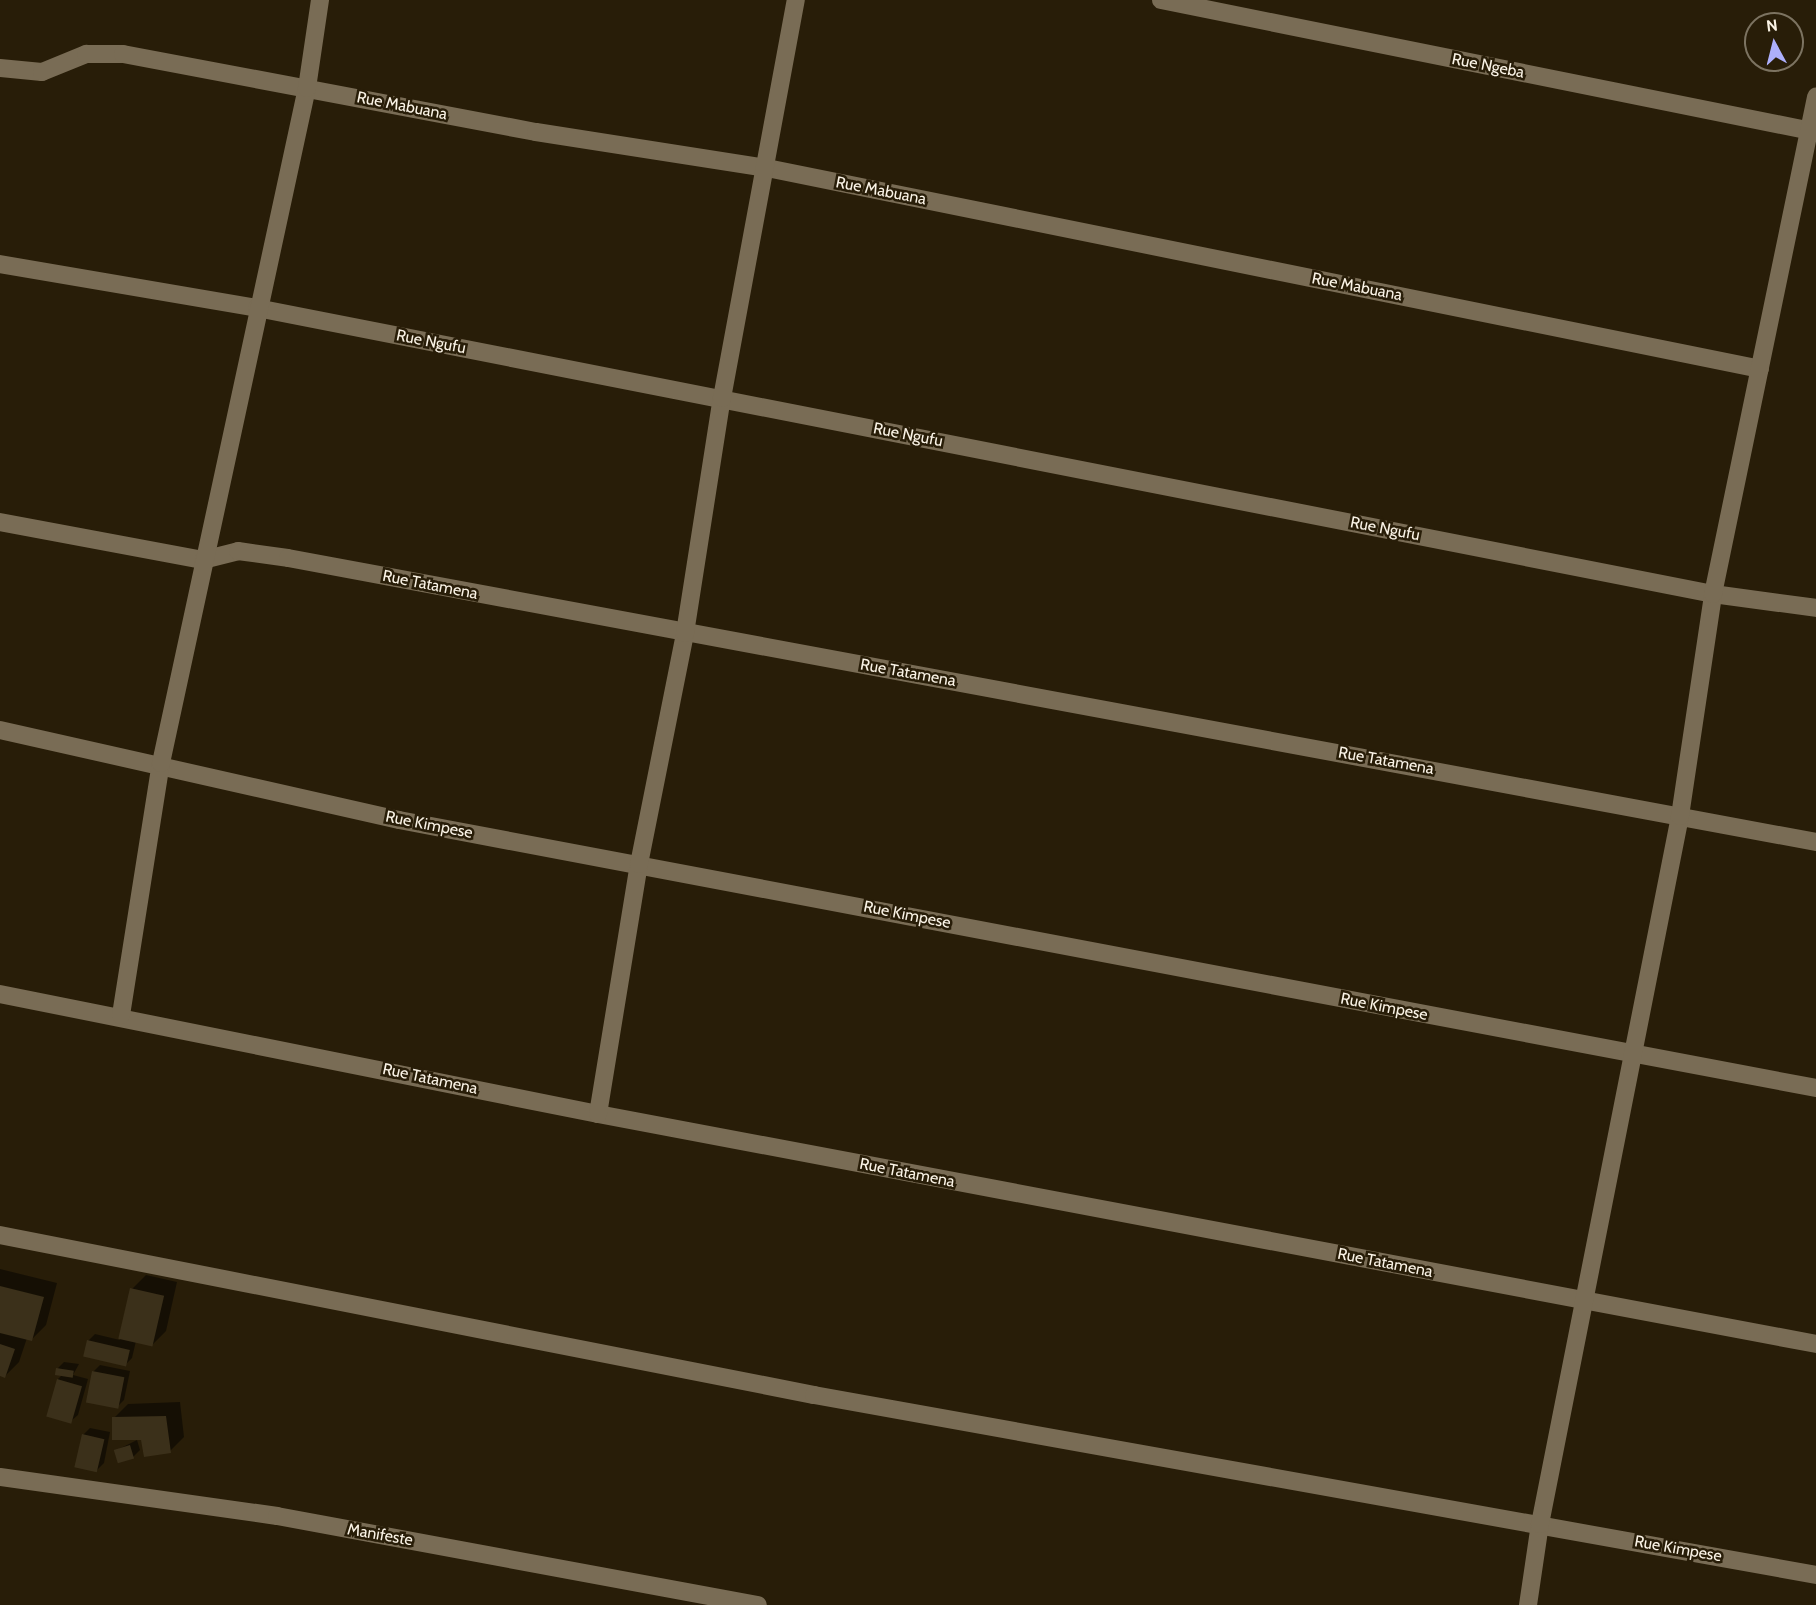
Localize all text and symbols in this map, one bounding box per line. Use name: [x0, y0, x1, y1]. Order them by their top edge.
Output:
north arrow: [1744, 12, 1804, 72]
text: N: [1765, 16, 1779, 36]
street label: Rue Ngeba: [1450, 50, 1526, 82]
street label: Rue Mabuana: [355, 88, 449, 124]
street label: Rue Mabuana: [834, 173, 928, 209]
street label: Rue Mabuana: [1310, 269, 1404, 305]
street label: Rue Ngufu: [394, 326, 468, 358]
street label: Rue Ngufu: [871, 419, 945, 451]
street label: Rue Ngufu: [1348, 513, 1422, 545]
street label: Rue Tatamena: [381, 566, 479, 604]
street label: Rue Tatamena: [859, 655, 957, 691]
street label: Rue Tatamena: [1337, 743, 1435, 779]
street label: Rue Kimpese: [384, 807, 474, 843]
street label: Rue Kimpese: [862, 897, 952, 933]
street label: Rue Kimpese: [1339, 989, 1429, 1025]
street label: Rue Tatamena: [381, 1060, 479, 1098]
street label: Rue Tatamena: [858, 1154, 956, 1192]
street label: Rue Tatamena: [1336, 1244, 1434, 1282]
street label: Manifeste: [346, 1520, 414, 1550]
street label: Rue Kimpese: [1633, 1532, 1723, 1566]

